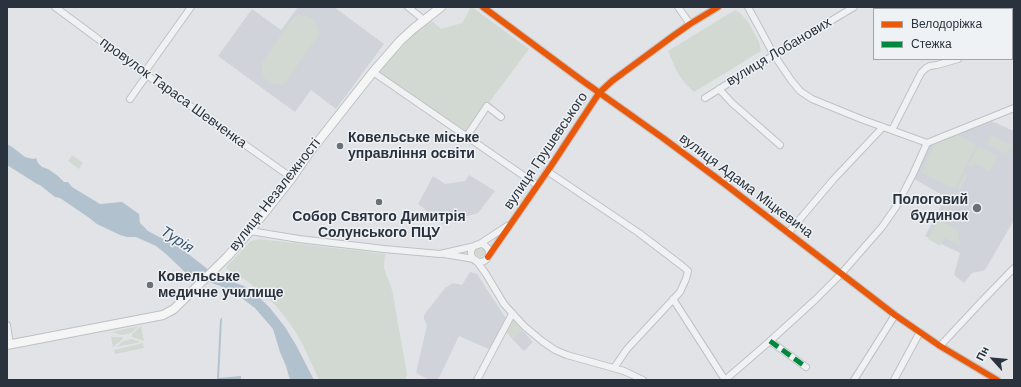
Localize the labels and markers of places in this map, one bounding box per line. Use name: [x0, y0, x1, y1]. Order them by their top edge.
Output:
place label: Ковельське міське управління освіти: [348, 130, 479, 162]
marker: Ковельське міське управління освіти: [335, 141, 345, 151]
place label: Пологовий будинок: [892, 192, 968, 224]
marker: Собор Святого Димитрія Солунського ПЦУ: [374, 197, 384, 207]
marker: Пологовий будинок: [971, 202, 983, 214]
place label: Собор Святого Димитрія Солунського ПЦУ: [292, 209, 466, 242]
place label: Ковельське медичне училище: [158, 269, 284, 302]
marker: Ковельське медичне училище: [145, 280, 155, 290]

